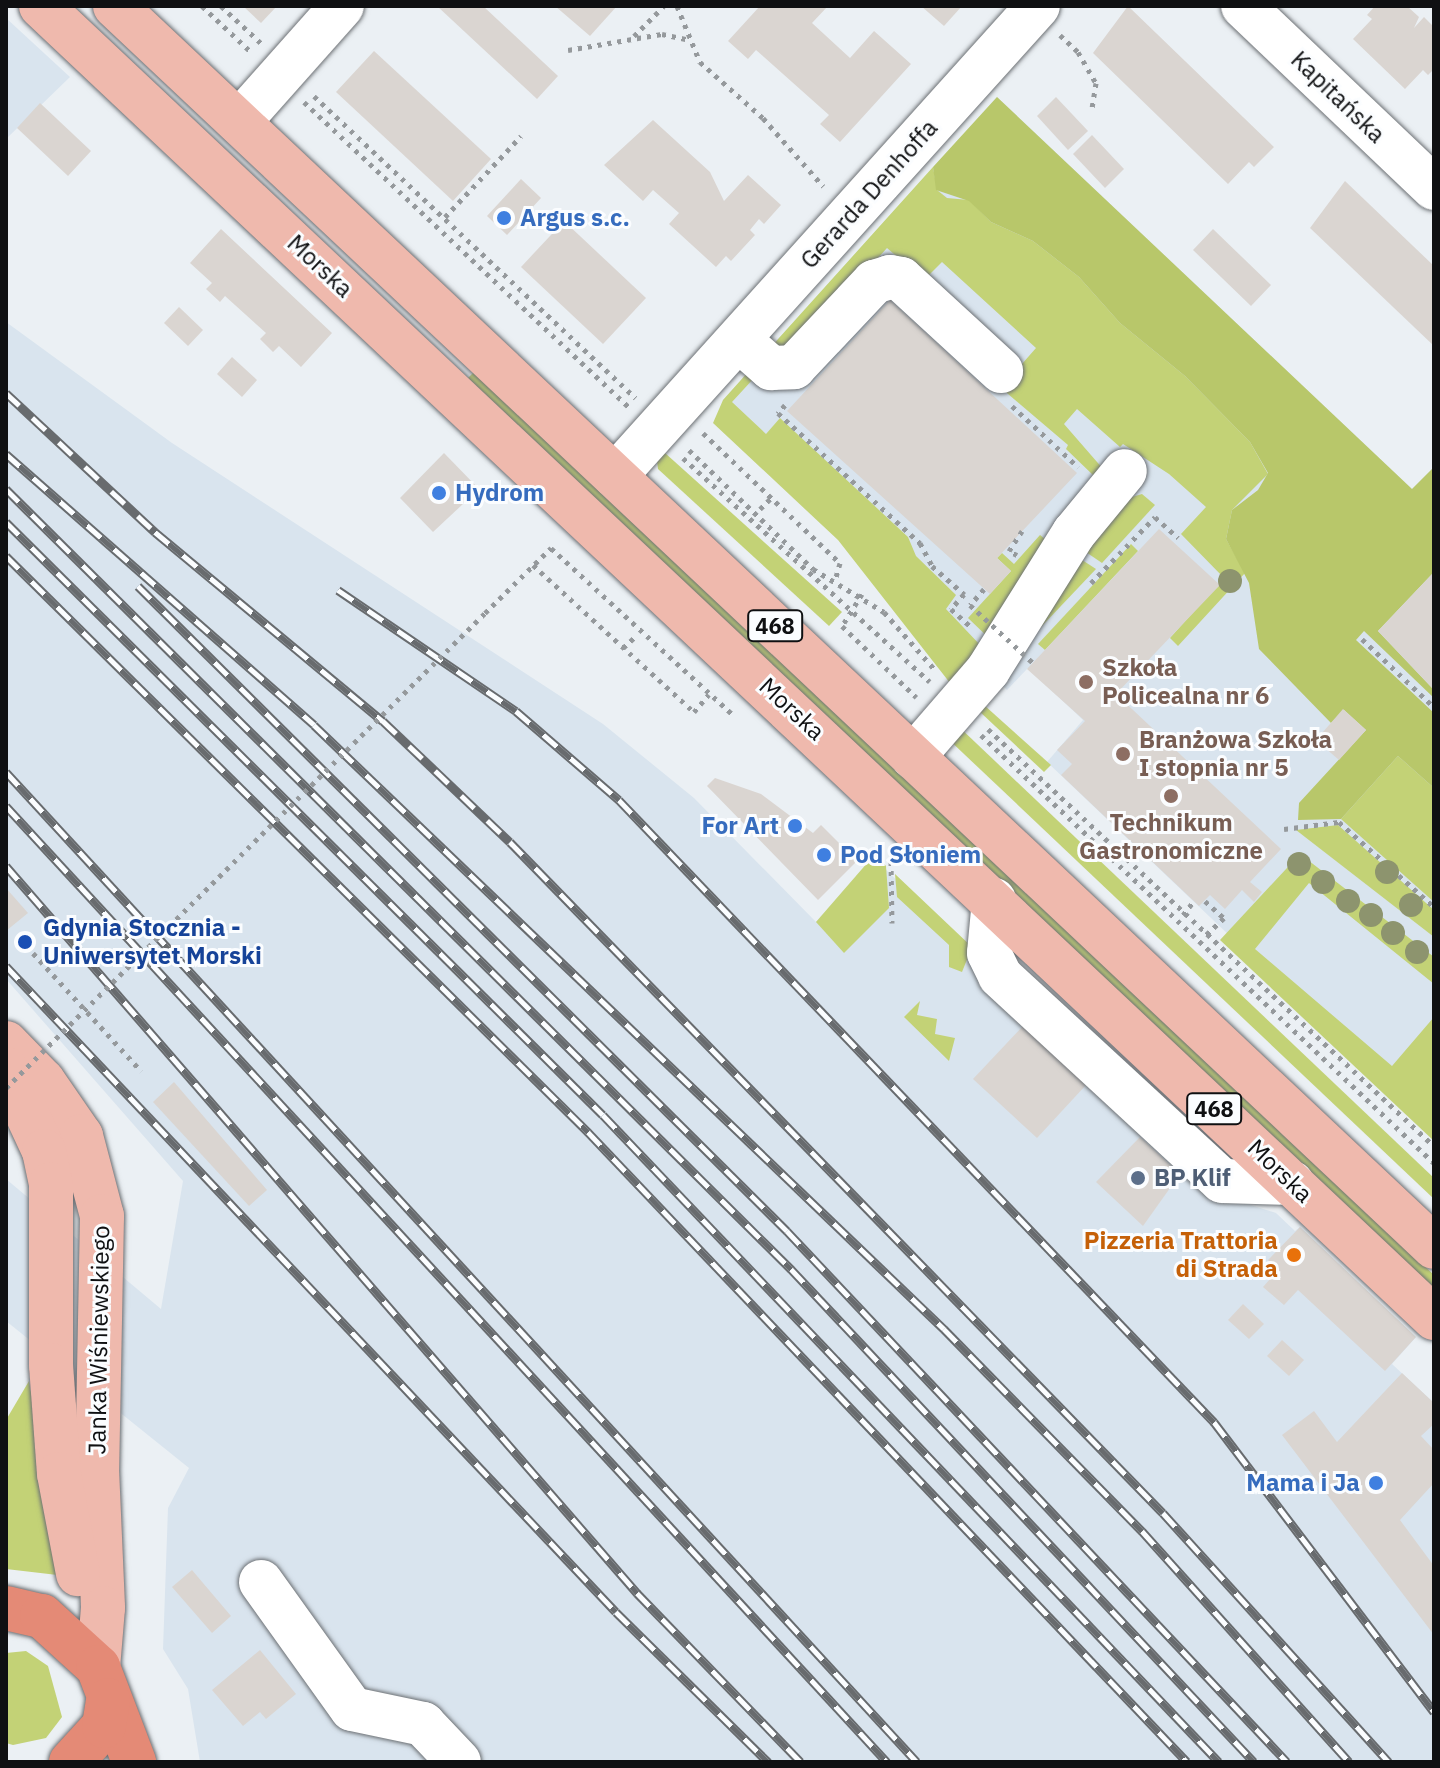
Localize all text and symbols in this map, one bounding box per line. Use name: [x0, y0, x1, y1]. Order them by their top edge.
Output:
street label: Kapitańska: [1285, 45, 1391, 149]
street label: Gerarda Denhoffa: [795, 114, 943, 274]
place label: Argus s.c.: [520, 204, 630, 232]
marker: Argus s.c.: [495, 209, 513, 227]
street label: Morska: [281, 229, 359, 303]
place label: Hydrom: [455, 479, 544, 507]
marker: Hydrom: [430, 484, 448, 502]
road number: 468: [747, 608, 803, 644]
place label: Szkoła Policealna nr 6: [1102, 654, 1269, 710]
street label: Morska: [753, 672, 831, 746]
marker: Szkoła Policealna nr 6: [1077, 673, 1095, 691]
place label: Branżowa Szkoła I stopnia nr 5: [1139, 726, 1332, 782]
marker: Branżowa Szkoła I stopnia nr 5: [1114, 745, 1132, 763]
marker: Technikum Gastronomiczne: [1162, 787, 1180, 805]
place label: Technikum Gastronomiczne: [1079, 809, 1263, 865]
place label: For Art: [701, 812, 779, 840]
marker: For Art: [786, 817, 804, 835]
place label: Pod Słoniem: [840, 841, 981, 869]
marker: Pod Słoniem: [815, 846, 833, 864]
place label: Gdynia Stocznia - Uniwersytet Morski: [43, 914, 262, 970]
marker: Gdynia Stocznia - Uniwersytet Morski: [14, 931, 36, 953]
road number: 468: [1186, 1091, 1242, 1127]
street label: Morska: [1242, 1133, 1318, 1209]
place label: BP Klif: [1154, 1164, 1231, 1192]
marker: BP Klif: [1129, 1169, 1147, 1187]
street label: Janka Wiśniewskiego: [83, 1225, 115, 1455]
place label: Pizzeria Trattoria di Strada: [1084, 1227, 1278, 1283]
marker: Pizzeria Trattoria di Strada: [1285, 1246, 1303, 1264]
place label: Mama i Ja: [1246, 1469, 1360, 1497]
marker: Mama i Ja: [1367, 1474, 1385, 1492]

